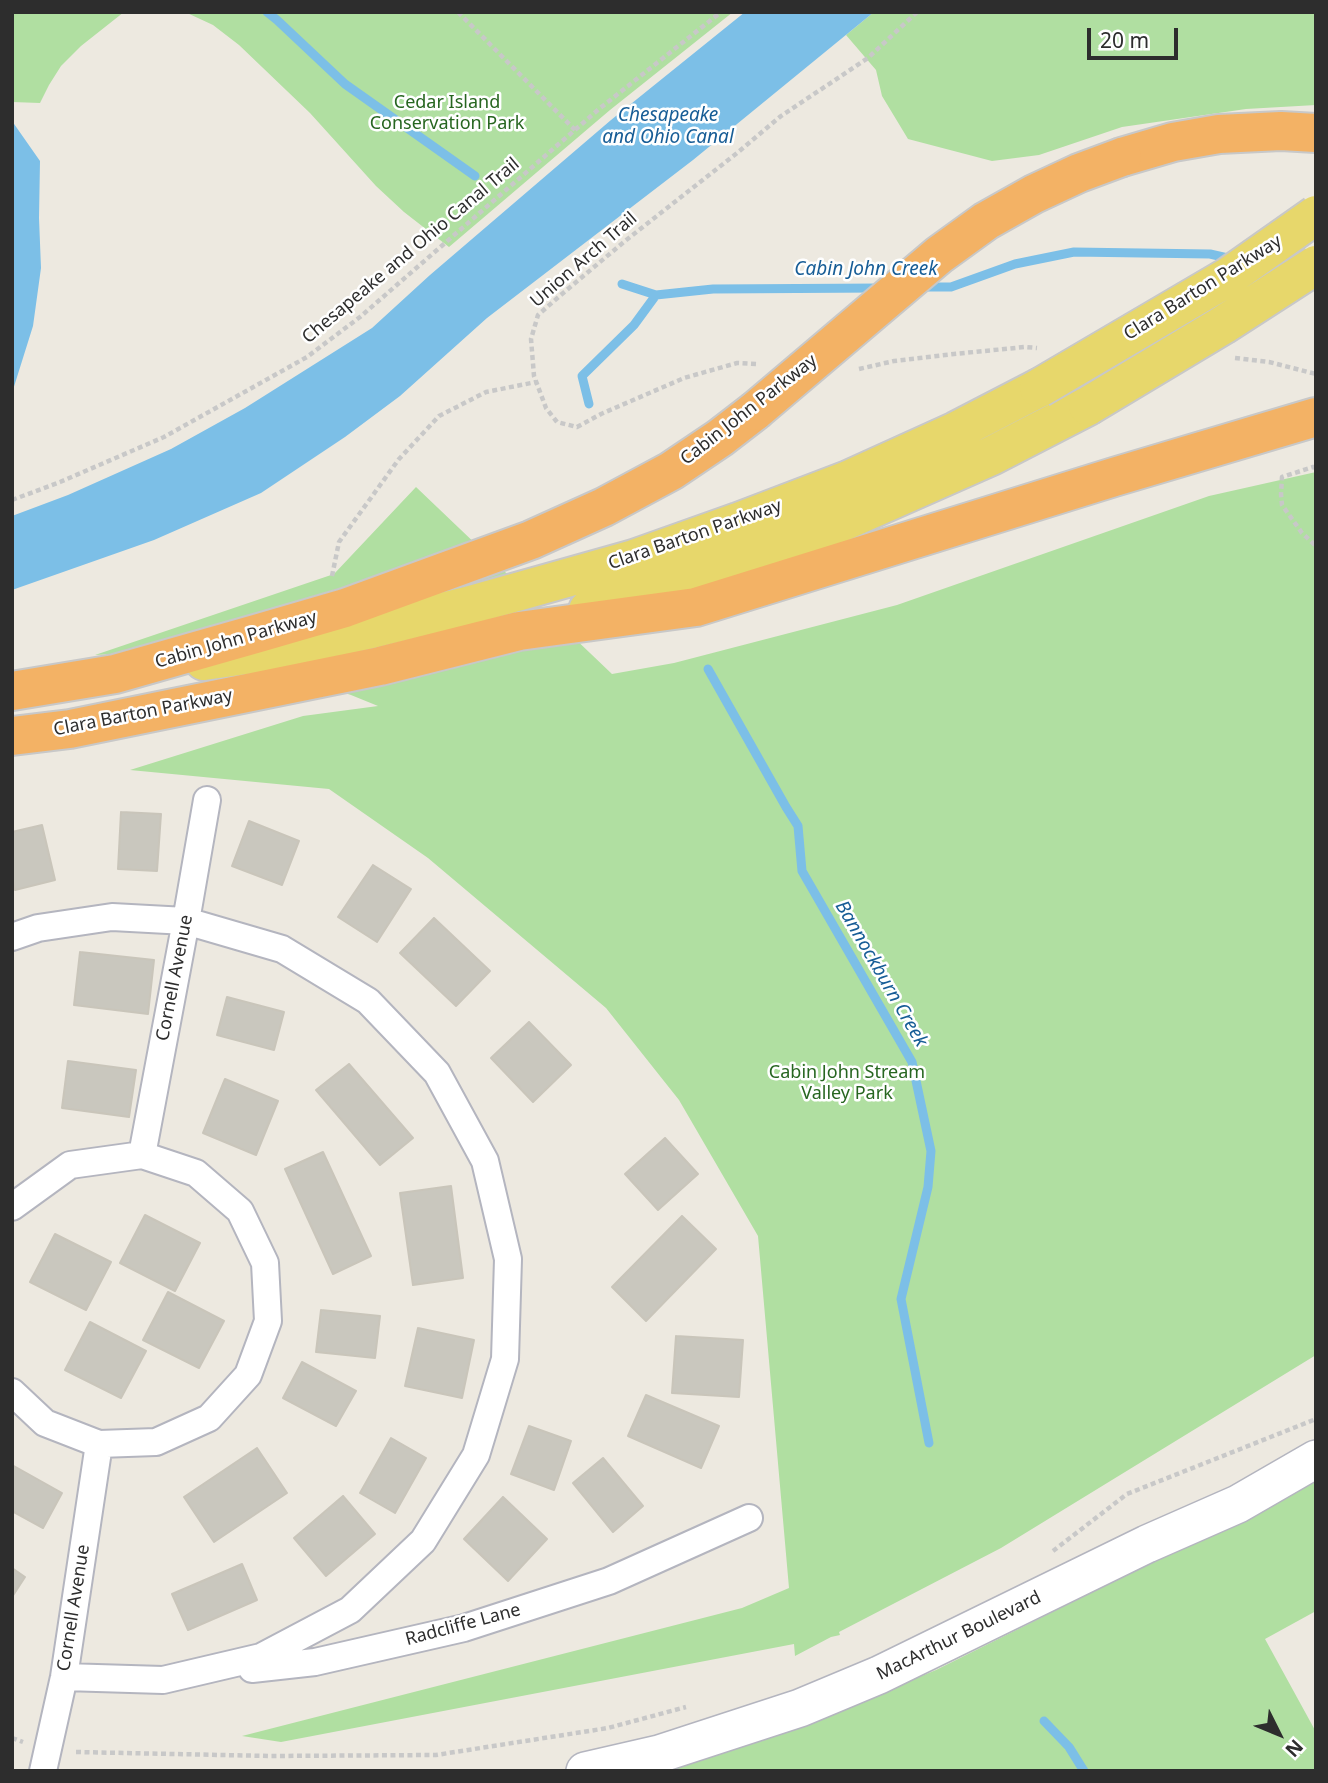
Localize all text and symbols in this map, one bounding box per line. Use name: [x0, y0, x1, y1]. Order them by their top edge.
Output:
scale bar: [1090, 14, 1181, 58]
text: 20 m: [1100, 26, 1149, 54]
park label: Cedar Island Conservation Park: [370, 92, 524, 134]
water label: Chesapeake and Ohio Canal: [602, 105, 734, 149]
street label: Chesapeake and Ohio Canal Trail: [298, 154, 524, 348]
street label: Union Arch Trail: [526, 208, 642, 312]
street label: Clara Barton Parkway: [1120, 231, 1286, 345]
water label: Cabin John Creek: [794, 259, 938, 281]
street label: Cabin John Parkway: [676, 350, 822, 470]
street label: Clara Barton Parkway: [606, 495, 784, 575]
street label: Cabin John Parkway: [153, 607, 319, 673]
street label: Clara Barton Parkway: [52, 685, 234, 741]
water label: Bannockburn Creek: [830, 897, 932, 1051]
street label: Cornell Avenue: [152, 913, 198, 1043]
park label: Cabin John Stream Valley Park: [769, 1062, 925, 1104]
street label: Cornell Avenue: [53, 1543, 95, 1673]
street label: MacArthur Boulevard: [873, 1587, 1045, 1685]
street label: Radcliffe Lane: [403, 1599, 523, 1651]
north arrow: [1244, 1699, 1314, 1769]
text: N: [1280, 1734, 1309, 1763]

